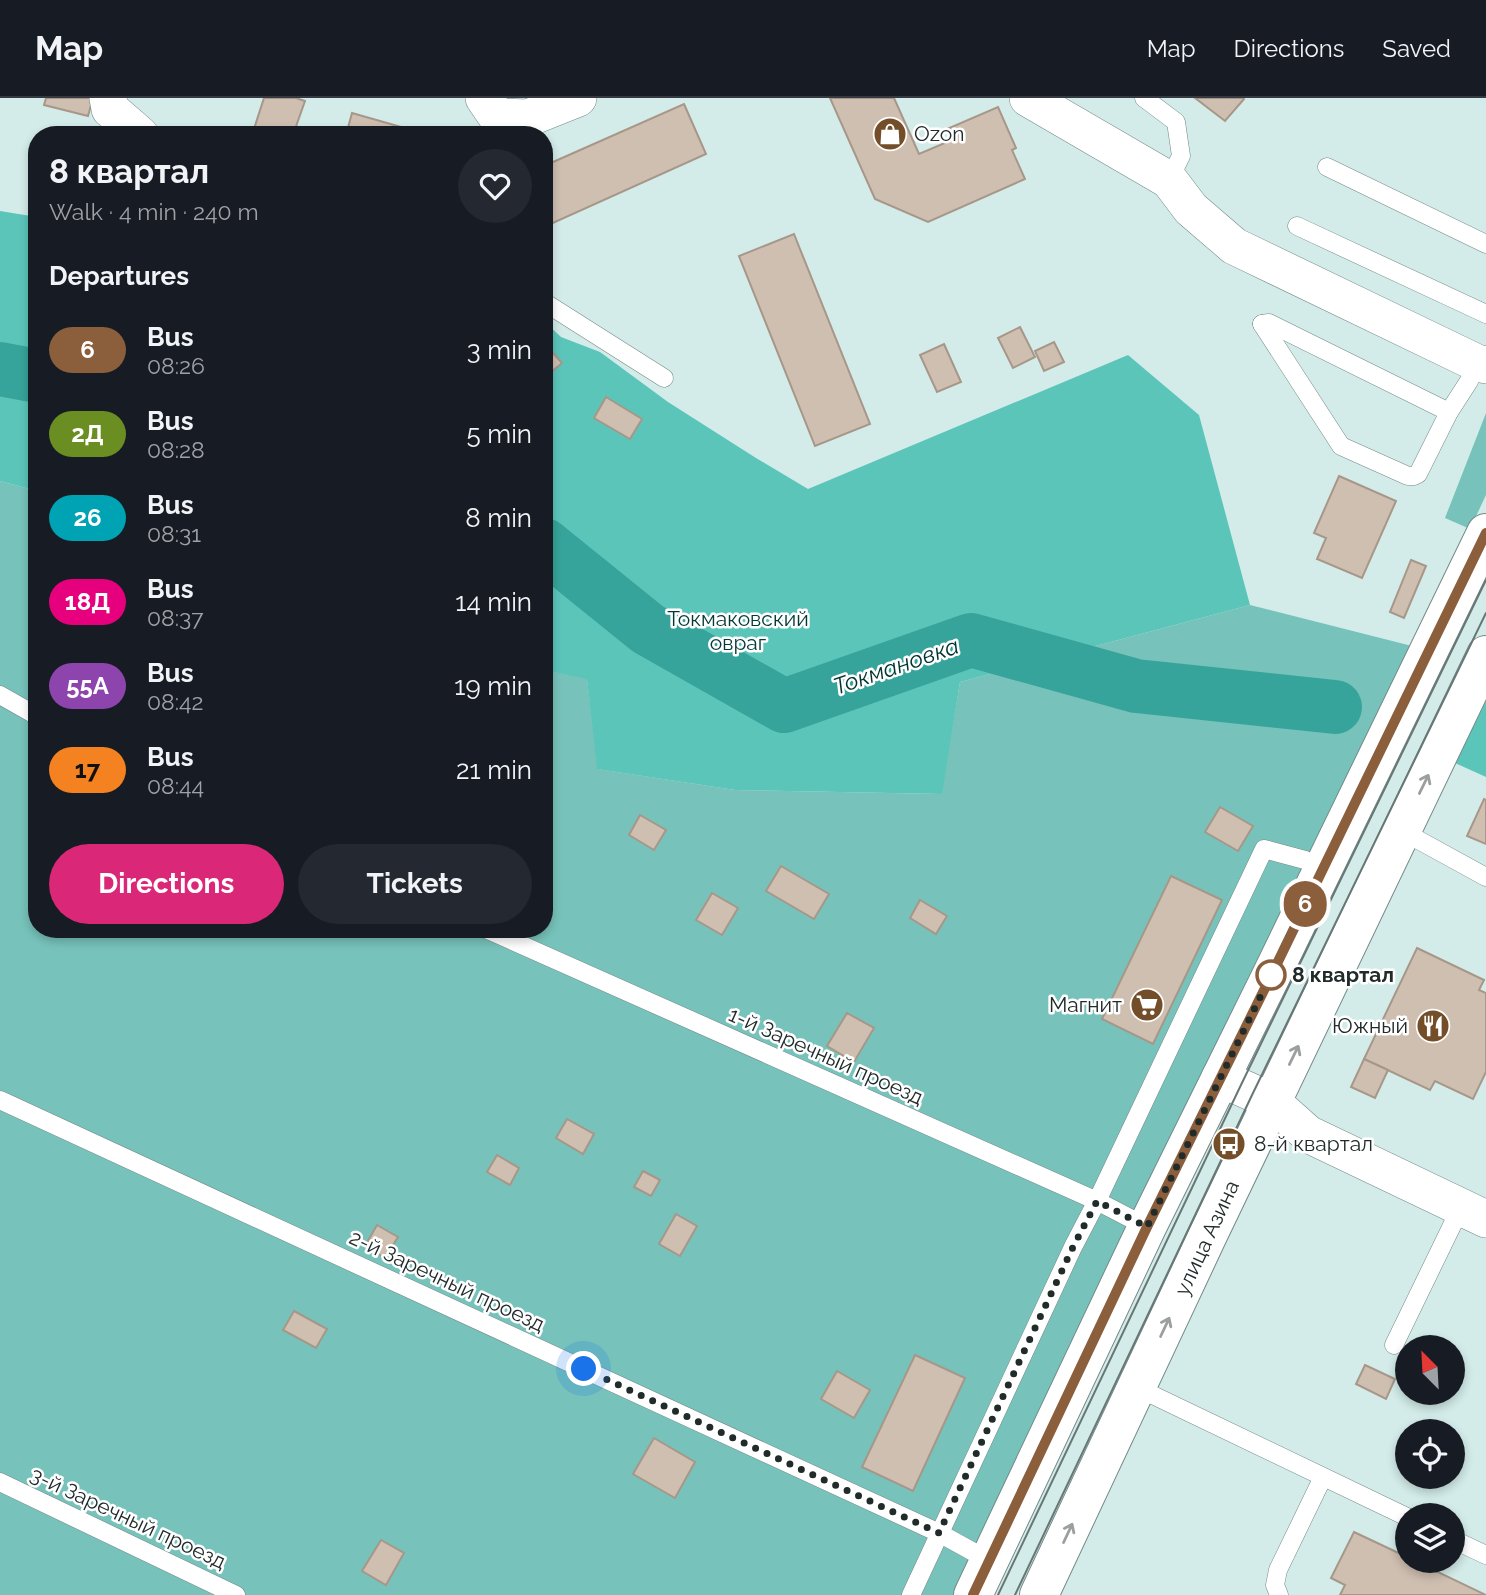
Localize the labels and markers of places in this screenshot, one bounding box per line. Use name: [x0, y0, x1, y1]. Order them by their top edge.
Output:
shop icon: Ozon: [871, 115, 909, 153]
place label: Ozon: [914, 121, 965, 146]
marker: 8 квартал: [1256, 960, 1286, 990]
place label: 8 квартал: [1292, 962, 1394, 987]
supermarket icon: Магнит: [1128, 986, 1166, 1024]
place label: Магнит: [1049, 992, 1122, 1017]
restaurant icon: Южный: [1414, 1007, 1452, 1045]
place label: Южный: [1332, 1013, 1408, 1038]
bus stop icon: 8-й квартал: [1210, 1125, 1248, 1163]
place label: 8-й квартал: [1254, 1131, 1373, 1156]

